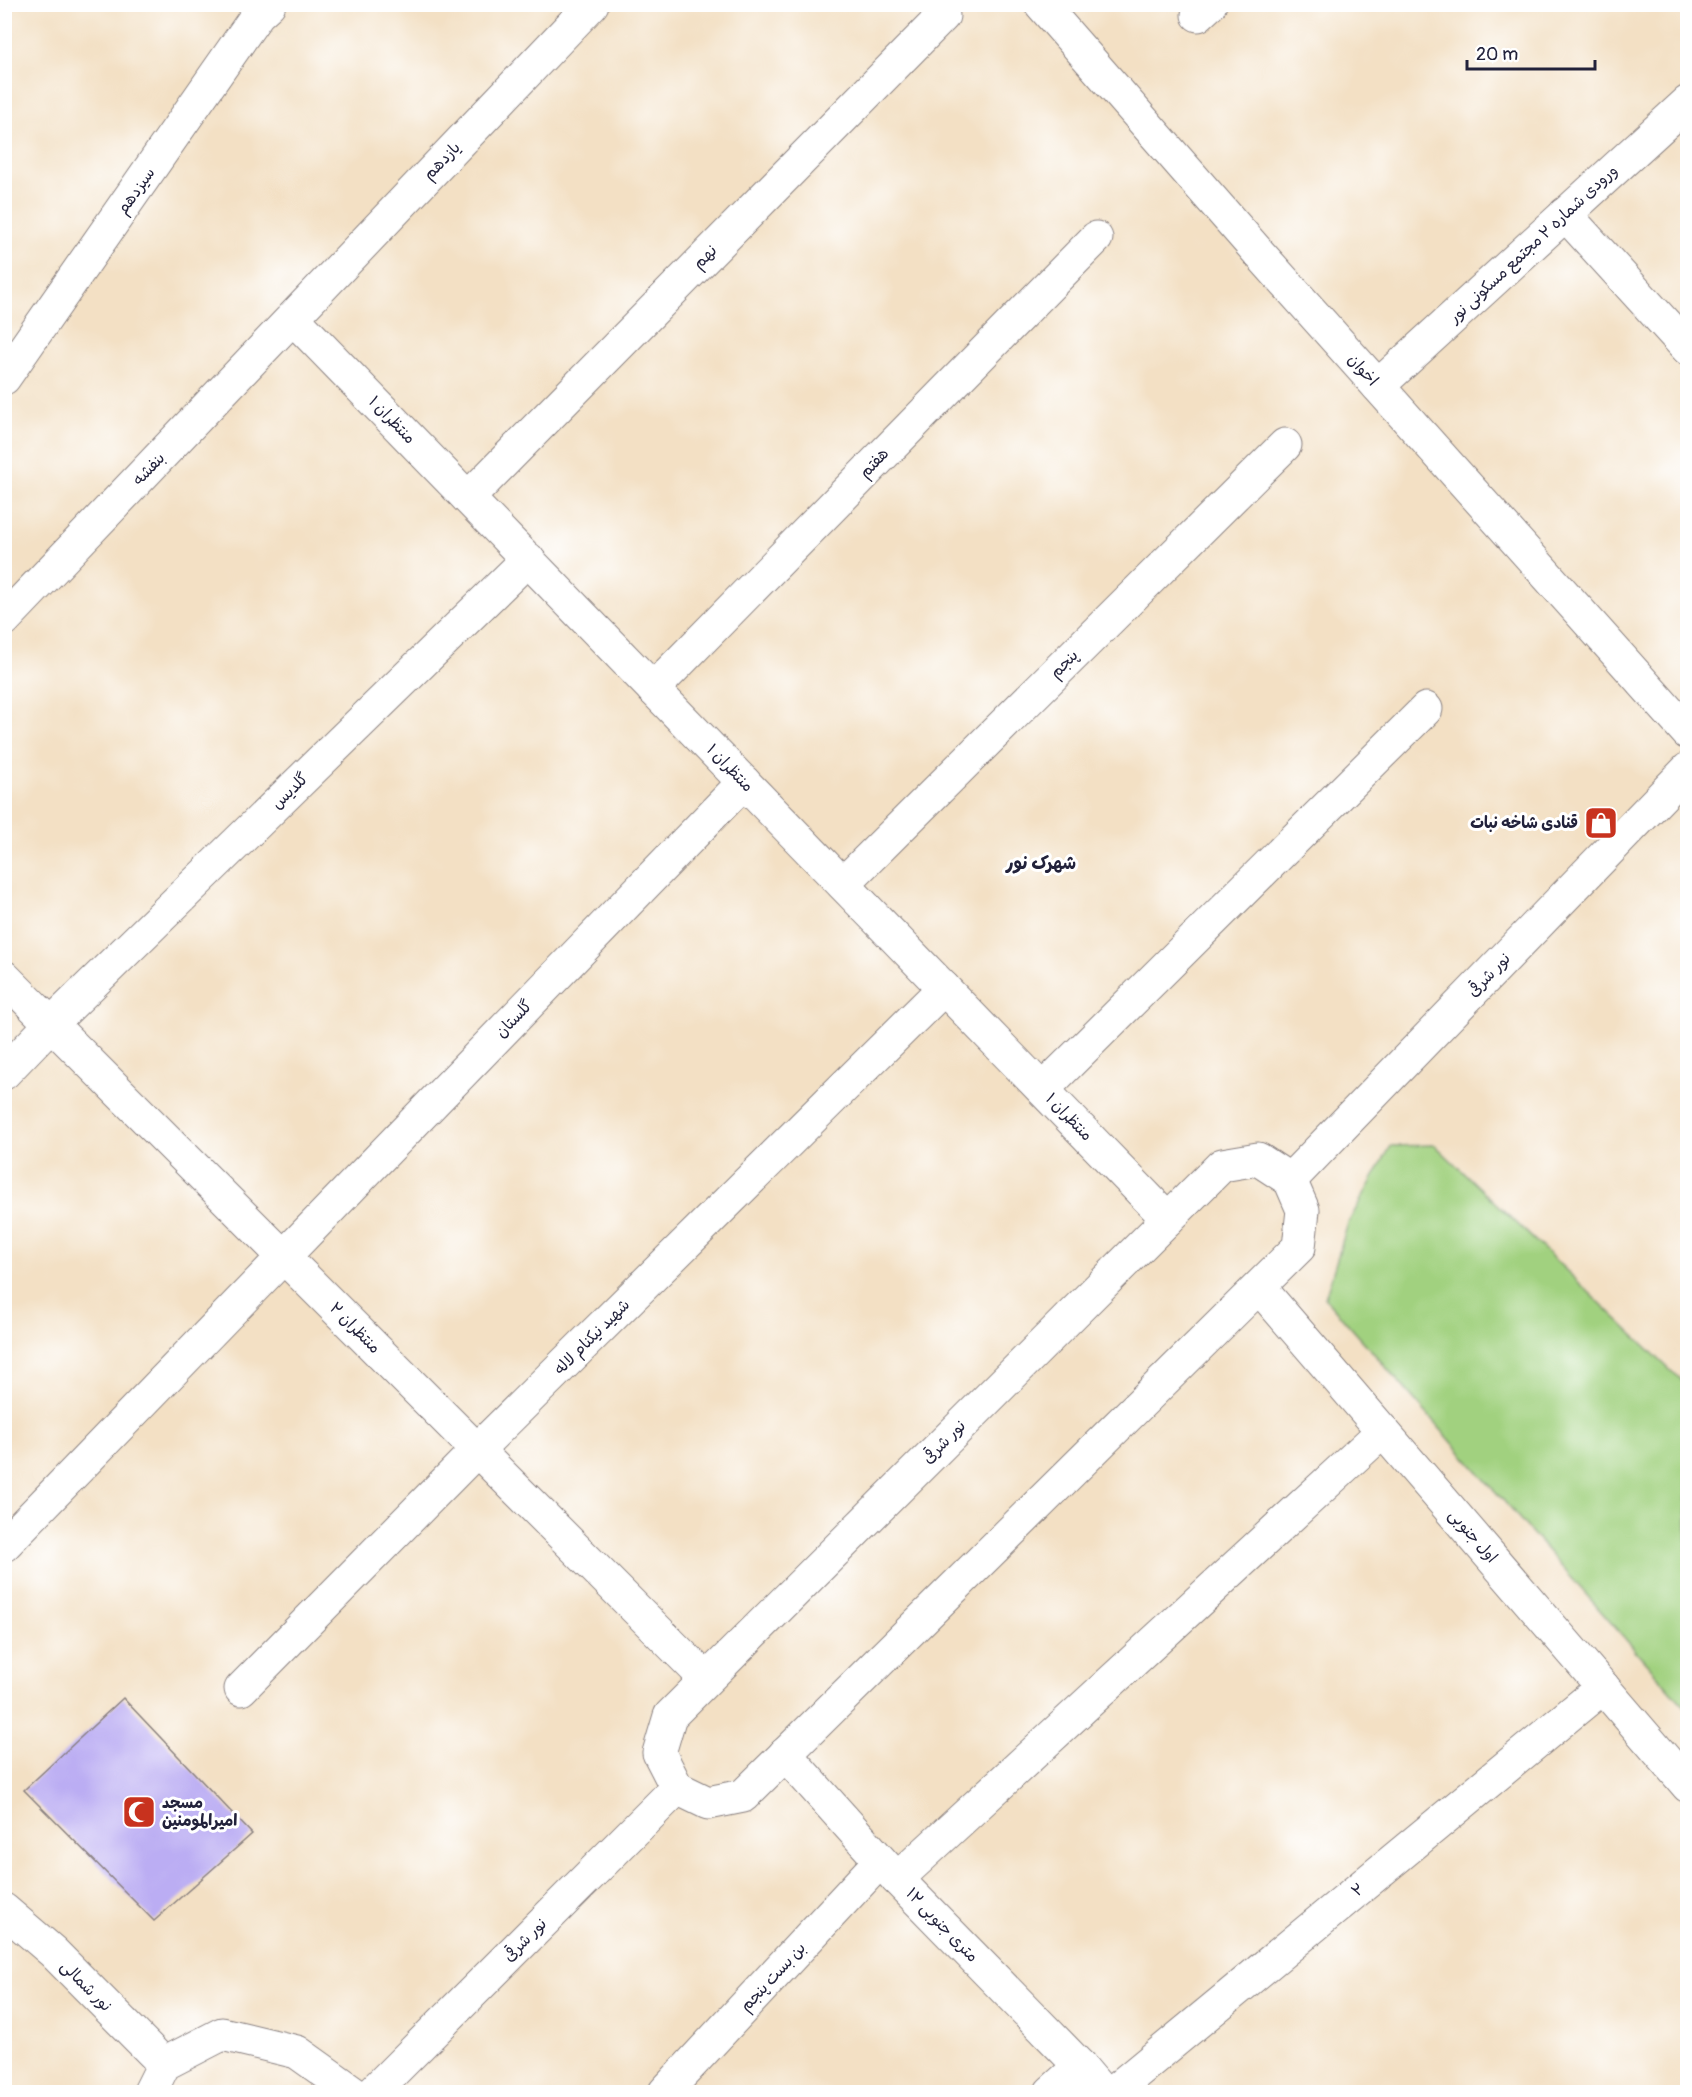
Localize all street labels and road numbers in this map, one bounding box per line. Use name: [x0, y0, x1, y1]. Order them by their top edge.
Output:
street label: یازدهم: [419, 138, 466, 186]
street label: ورودی شماره ۲ مجتمع مسکونی نور: [1444, 160, 1622, 329]
street label: سیزدهم: [113, 164, 161, 220]
street label: نهم: [689, 241, 723, 275]
street label: اخوان: [1343, 350, 1383, 390]
street label: منتظران ۱: [364, 392, 420, 448]
street label: هفتم: [855, 444, 895, 484]
street label: بنفشه: [129, 448, 169, 490]
street label: پنجم: [1046, 646, 1084, 684]
street label: منتظران ۱: [702, 740, 758, 796]
street label: گلدیس: [267, 769, 313, 813]
street label: نور شرقی: [1463, 948, 1515, 1001]
street label: گلستان: [491, 996, 537, 1042]
street label: منتظران ۱: [1041, 1089, 1097, 1145]
street label: شهید نیکنام لاله: [550, 1295, 636, 1381]
street label: منتظران ۲: [325, 1298, 385, 1358]
street label: نور شرقی: [917, 1415, 970, 1468]
street label: اول جنوبی: [1444, 1505, 1502, 1567]
street label: ۲: [1347, 1879, 1369, 1901]
street label: ۱۲ متری جنوبی: [902, 1884, 982, 1966]
street label: نور شرقی: [498, 1913, 551, 1966]
street label: بن بست پنجم: [736, 1938, 812, 2017]
street label: نور شمالی: [56, 1956, 116, 2016]

